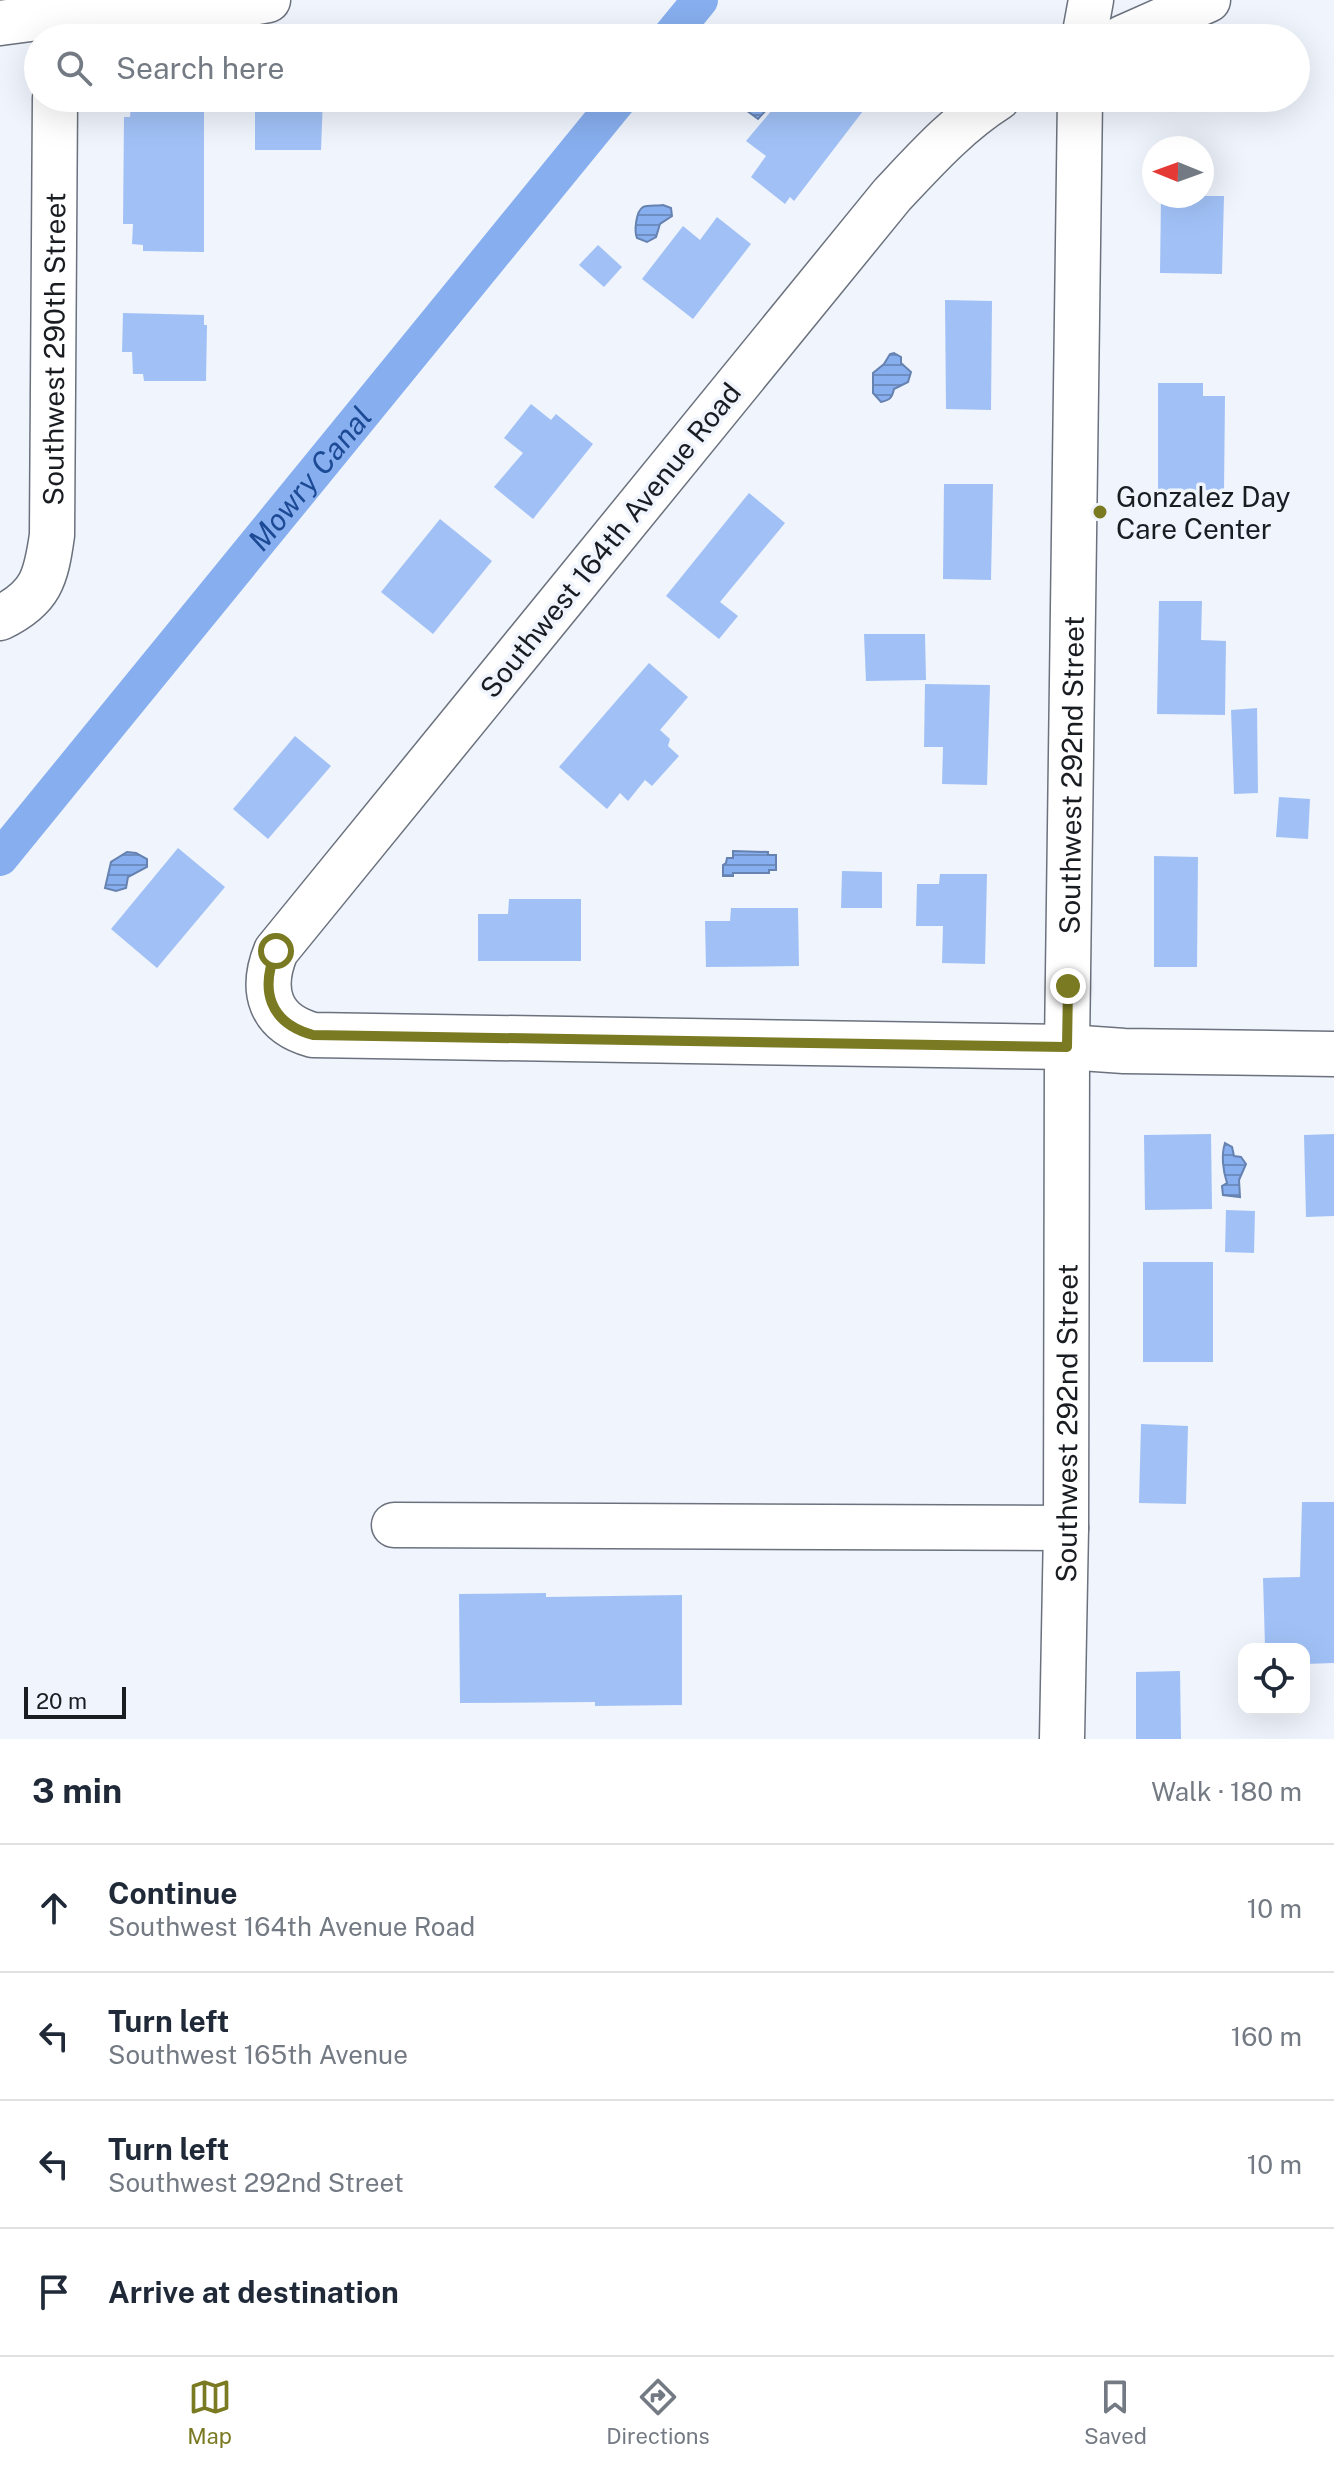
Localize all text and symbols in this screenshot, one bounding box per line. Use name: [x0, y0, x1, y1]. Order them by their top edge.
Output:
search box: [24, 24, 1310, 112]
icon: search: [52, 46, 96, 90]
text: Search here: [116, 50, 284, 86]
north arrow: [1142, 136, 1214, 208]
street label: Southwest 290th Street: [36, 192, 71, 506]
street label: Southwest 164th Avenue Road: [473, 376, 747, 704]
water label: Mowry Canal: [240, 399, 379, 558]
place label: Gonzalez Day Care Center: [1116, 480, 1291, 545]
marker: Gonzalez Day Care Center: [1091, 503, 1109, 521]
street label: Southwest 292nd Street: [1052, 615, 1089, 935]
route start: [258, 933, 294, 969]
route end: [1050, 968, 1086, 1004]
street label: Southwest 292nd Street: [1048, 1264, 1083, 1583]
map controls: [1238, 1643, 1310, 1715]
button: locate: [1238, 1643, 1310, 1715]
scale bar: [24, 1683, 126, 1719]
text: 20 m: [36, 1688, 87, 1714]
text: 3 min: [32, 1771, 122, 1811]
text: Walk · 180 m: [1151, 1776, 1302, 1807]
text: Continue: [108, 1875, 238, 1911]
icon: ahead: [32, 1886, 76, 1930]
text: 10 m: [1247, 1893, 1302, 1924]
text: Southwest 164th Avenue Road: [108, 1911, 475, 1942]
text: Turn left: [108, 2003, 229, 2039]
icon: left: [32, 2014, 76, 2058]
text: 160 m: [1231, 2021, 1302, 2052]
text: Southwest 165th Avenue: [108, 2039, 408, 2070]
text: Turn left: [108, 2131, 229, 2167]
icon: left: [32, 2142, 76, 2186]
text: 10 m: [1247, 2149, 1302, 2180]
text: Southwest 292nd Street: [108, 2167, 404, 2198]
icon: arrive: [32, 2270, 76, 2314]
text: Arrive at destination: [108, 2274, 399, 2310]
tab: Map: [187, 2375, 232, 2449]
tab: Directions: [606, 2375, 710, 2449]
tab: Saved: [1084, 2375, 1147, 2449]

